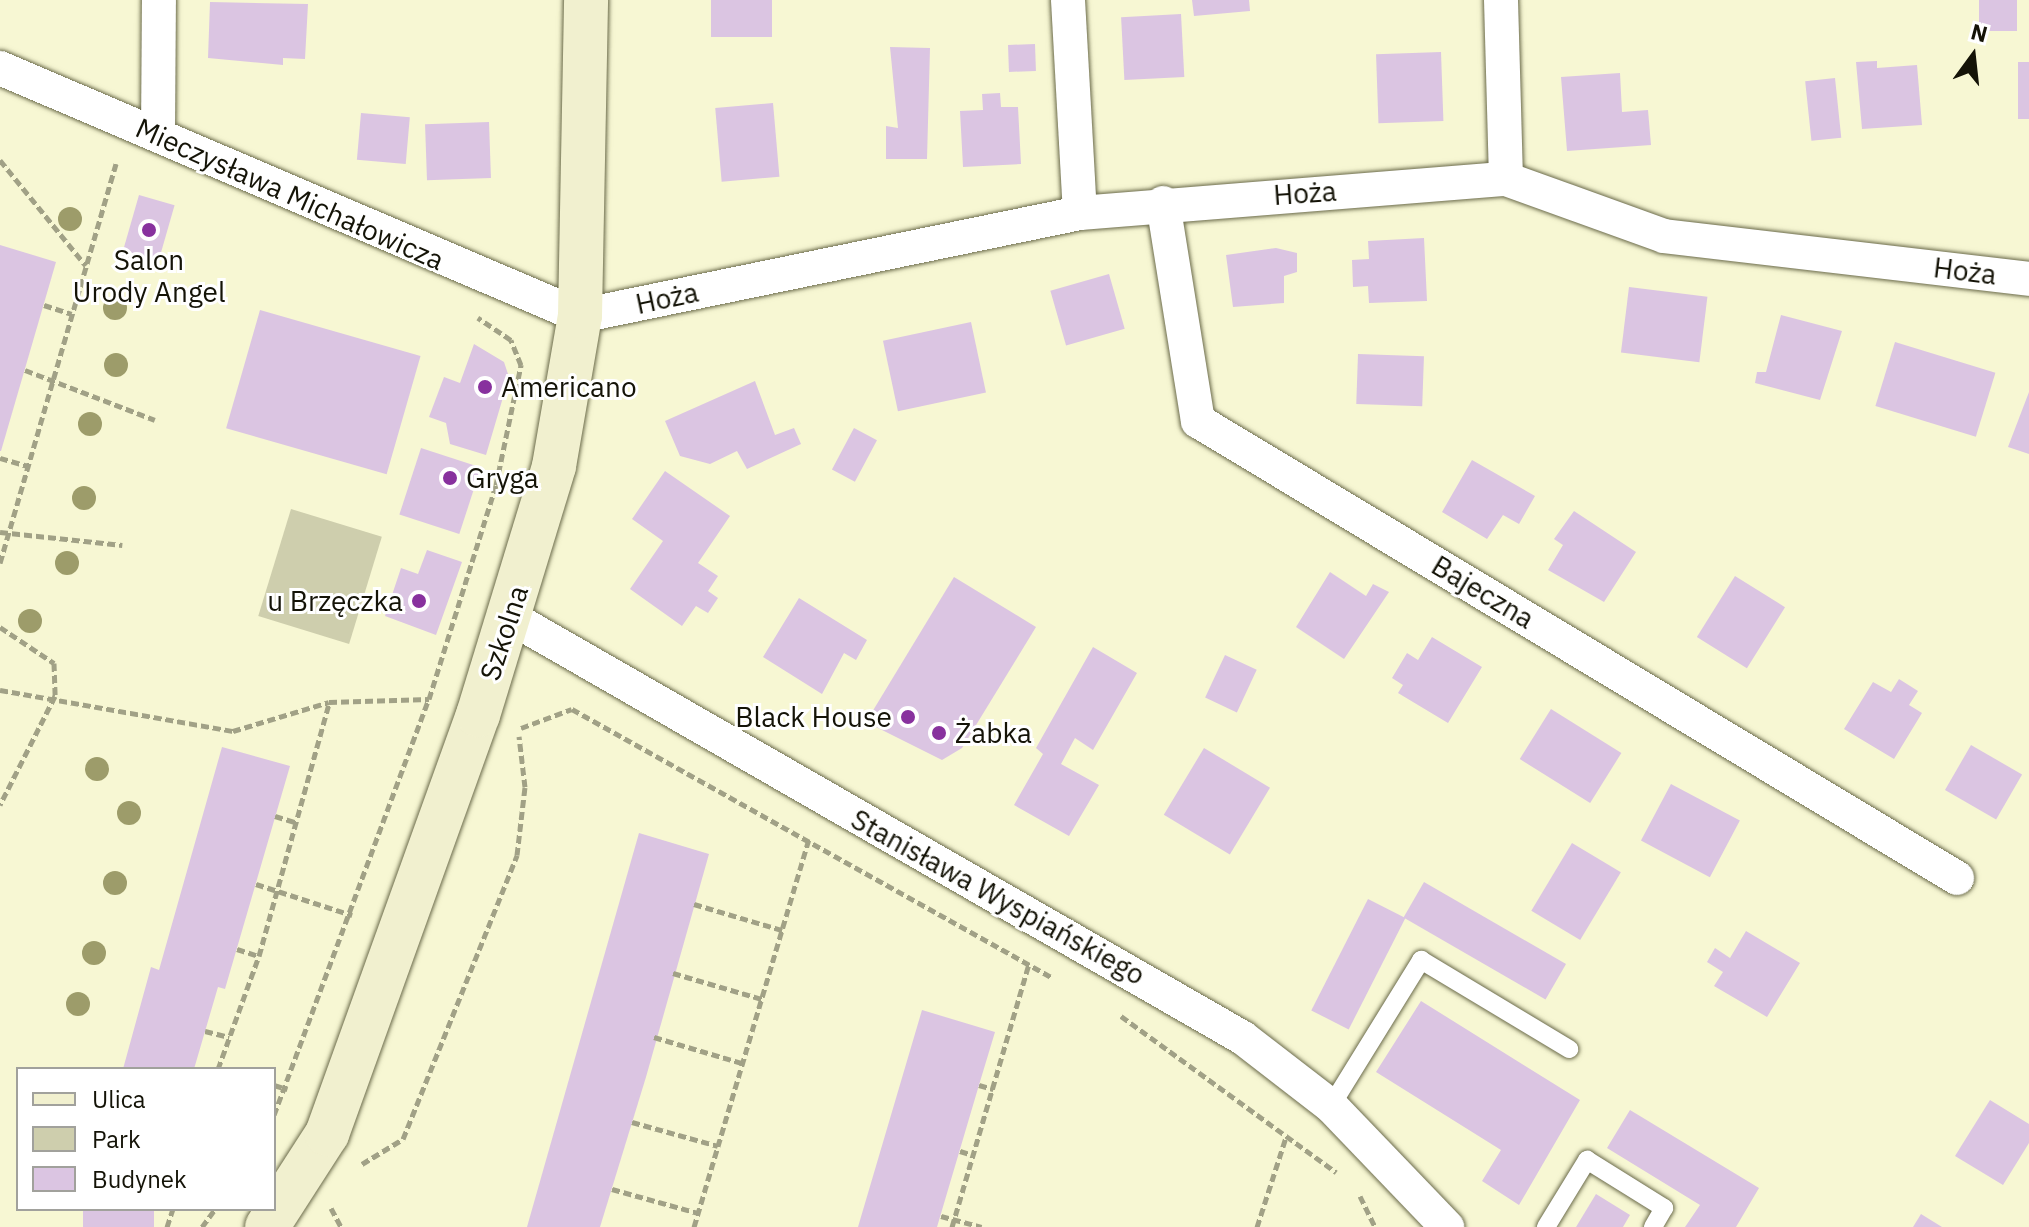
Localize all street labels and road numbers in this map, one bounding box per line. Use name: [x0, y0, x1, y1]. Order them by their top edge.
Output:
street label: Mieczysława Michałowicza: [131, 111, 449, 277]
street label: Hoża: [1272, 174, 1338, 212]
street label: Hoża: [1932, 250, 1998, 292]
street label: Hoża: [633, 275, 701, 321]
street label: Bajeczna: [1426, 548, 1540, 636]
street label: Szkolna: [473, 581, 535, 685]
street label: Stanisława Wyspiańskiego: [845, 802, 1151, 992]

